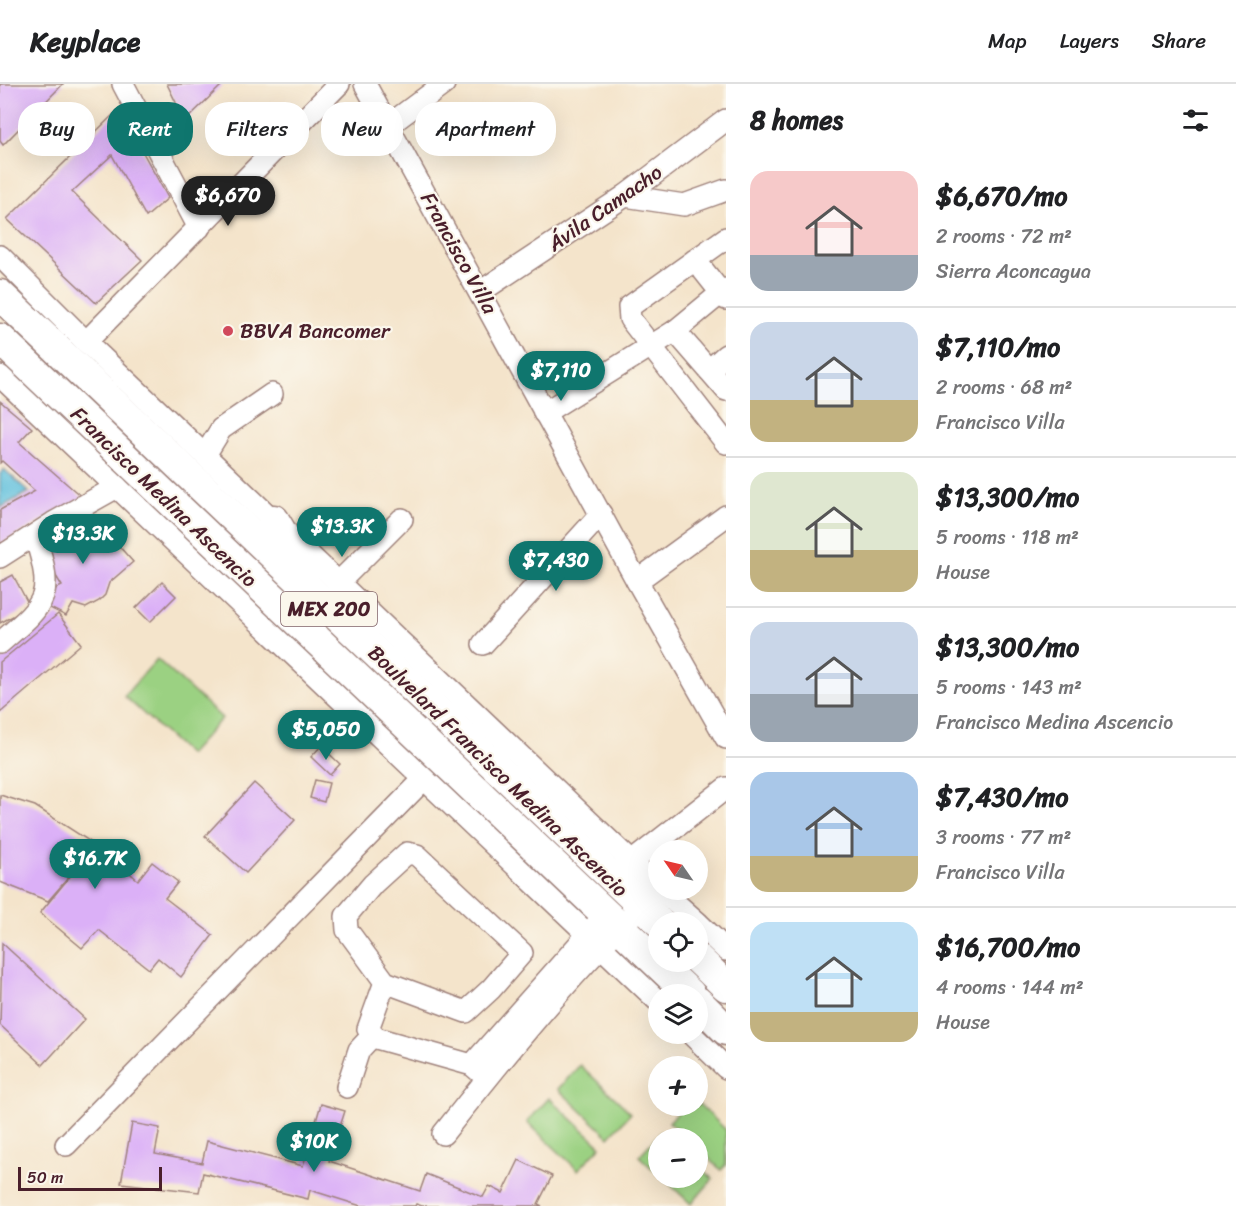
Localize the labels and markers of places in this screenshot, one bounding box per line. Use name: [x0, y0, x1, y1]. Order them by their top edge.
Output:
pin: $6,670: [179, 176, 277, 227]
place label: BBVA Bancomer: [240, 312, 391, 350]
marker: BBVA Bancomer: [221, 324, 235, 338]
pin: $7,110: [512, 351, 610, 402]
pin: $13.3K: [293, 507, 391, 558]
pin: $13.3K: [34, 514, 132, 565]
pin: $7,430: [507, 541, 605, 592]
pin: $5,050: [277, 710, 375, 761]
pin: $16.7K: [46, 839, 144, 890]
pin: $10K: [278, 1122, 350, 1173]

